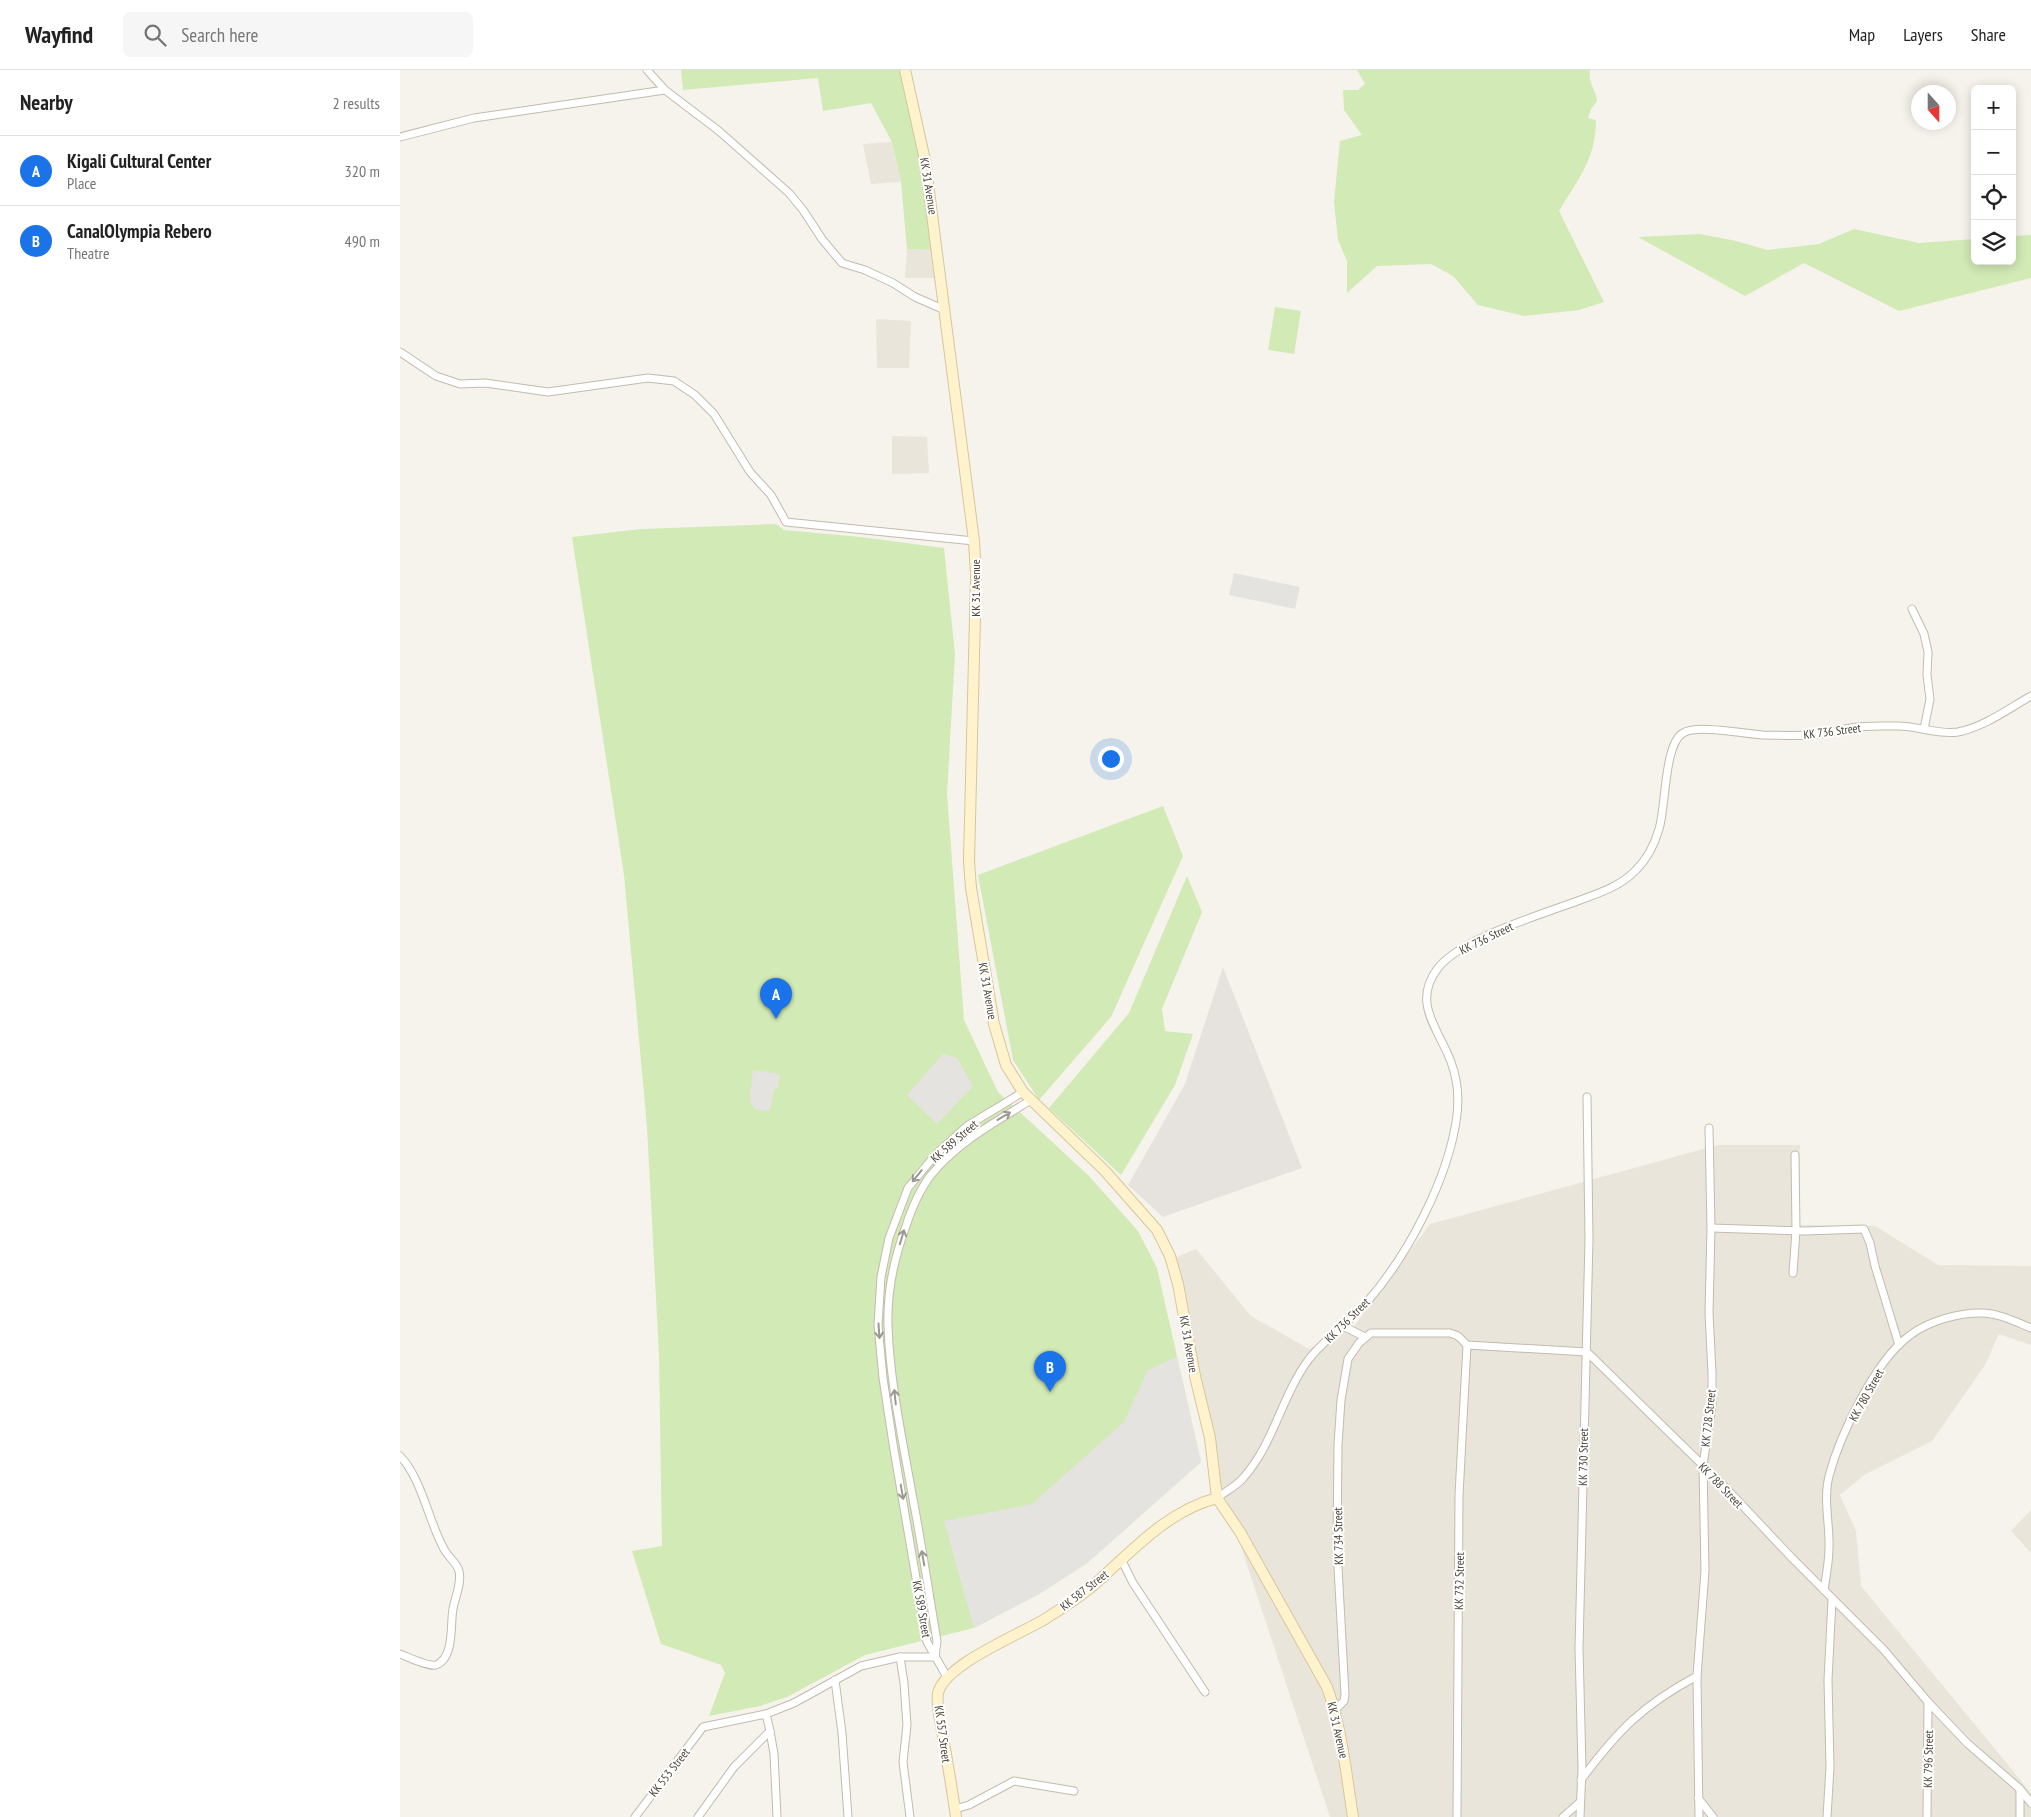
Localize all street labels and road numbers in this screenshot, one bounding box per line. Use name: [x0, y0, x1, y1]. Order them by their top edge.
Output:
street label: KK 31 Avenue: [917, 156, 941, 216]
street label: KK 31 Avenue: [968, 559, 983, 617]
street label: KK 736 Street: [1802, 720, 1862, 742]
street label: KK 736 Street: [1457, 918, 1516, 957]
street label: KK 31 Avenue: [976, 961, 1000, 1021]
street label: KK 589 Street: [927, 1116, 981, 1166]
street label: KK 736 Street: [1321, 1294, 1373, 1346]
street label: KK 31 Avenue: [1177, 1314, 1201, 1374]
street label: KK 780 Street: [1845, 1366, 1887, 1424]
street label: KK 728 Street: [1698, 1388, 1719, 1447]
street label: KK 730 Street: [1575, 1427, 1591, 1486]
street label: KK 788 Street: [1696, 1459, 1747, 1511]
street label: KK 734 Street: [1330, 1506, 1346, 1565]
street label: KK 732 Street: [1451, 1551, 1467, 1610]
street label: KK 587 Street: [1057, 1566, 1112, 1614]
street label: KK 589 Street: [910, 1579, 935, 1639]
street label: KK 31 Avenue: [1324, 1700, 1352, 1760]
street label: KK 557 Street: [932, 1705, 955, 1764]
street label: KK 796 Street: [1920, 1729, 1936, 1788]
street label: KK 553 Street: [645, 1744, 693, 1799]

